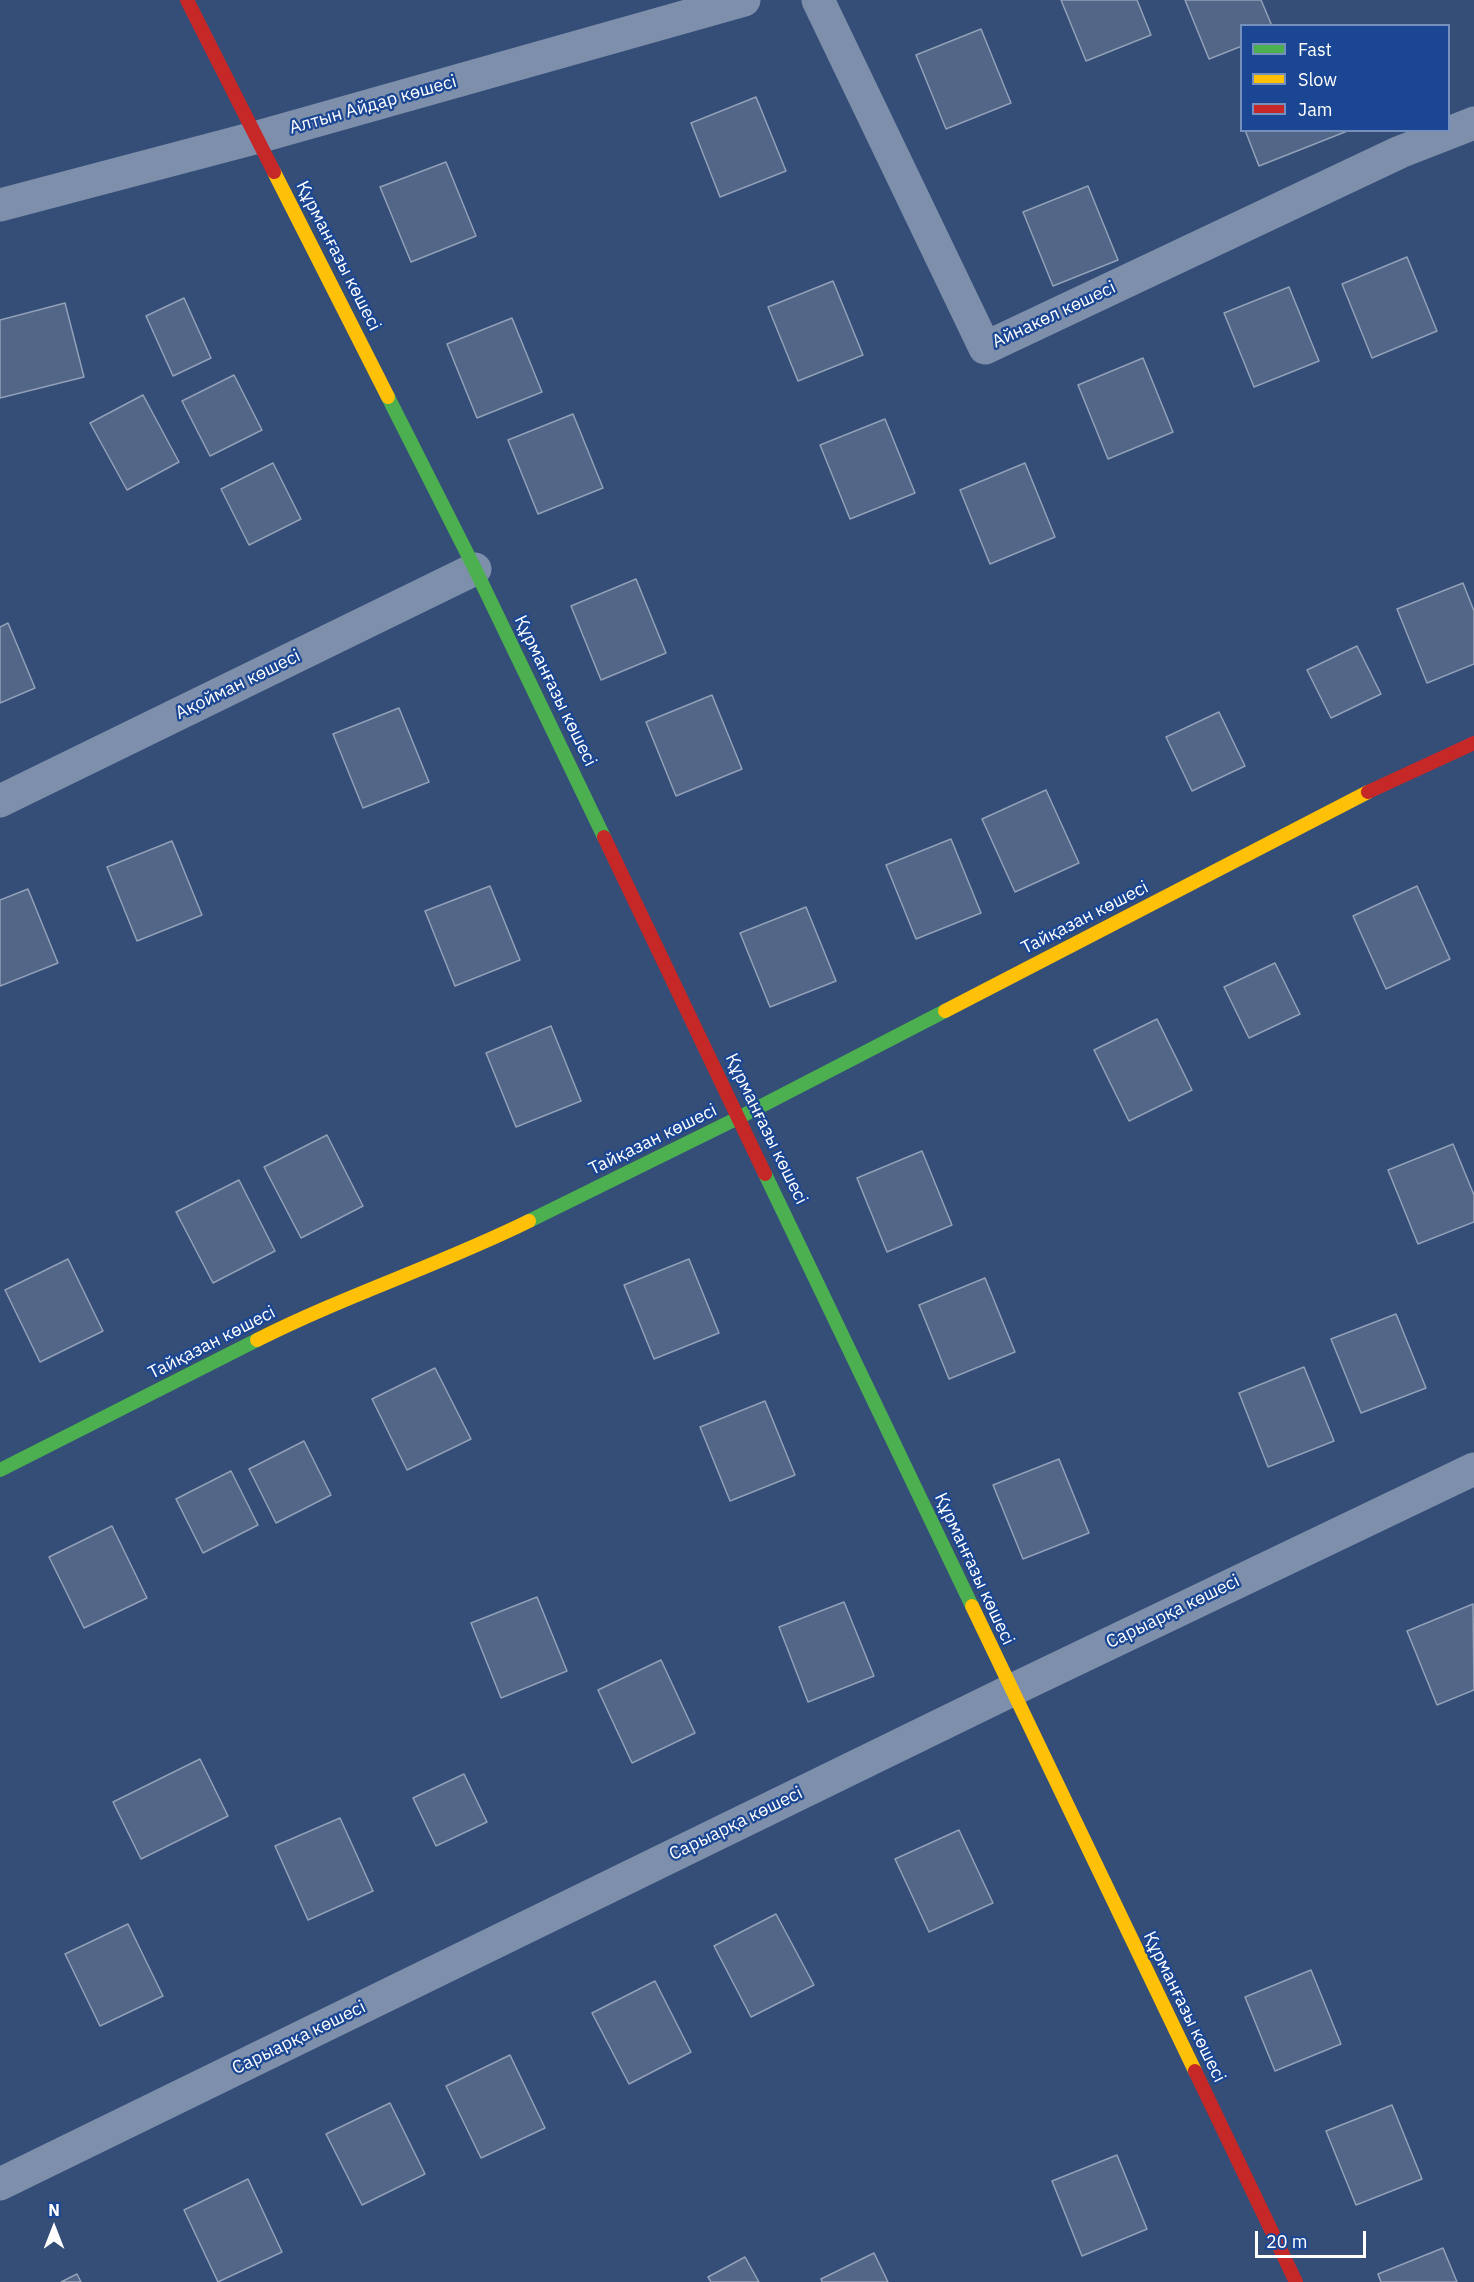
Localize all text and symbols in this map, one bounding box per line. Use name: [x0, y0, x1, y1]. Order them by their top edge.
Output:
legend: [1240, 24, 1450, 132]
text: Fast: [1298, 38, 1332, 61]
text: Slow: [1298, 68, 1337, 91]
street label: Алтын Айдар көшесі: [287, 71, 459, 139]
text: Jam: [1298, 98, 1333, 121]
street label: Құрманғазы көшесі: [291, 178, 385, 334]
street label: Айнакөл көшесі: [989, 277, 1119, 353]
street label: Құрманғазы көшесі: [509, 612, 601, 770]
street label: Ақойман көшесі: [172, 645, 304, 725]
street label: Тайқазан көшесі: [1018, 877, 1152, 959]
street label: Құрманғазы көшесі: [720, 1050, 812, 1208]
street label: Тайқазан көшесі: [585, 1100, 721, 1180]
street label: Тайқазан көшесі: [145, 1302, 279, 1384]
street label: Құрманғазы көшесі: [929, 1490, 1019, 1648]
street label: Сарыарқа көшесі: [1103, 1570, 1243, 1654]
street label: Сарыарқа көшесі: [666, 1782, 806, 1866]
street label: Құрманғазы көшесі: [1138, 1928, 1230, 2086]
street label: Сарыарқа көшесі: [229, 1996, 369, 2080]
north arrow: [24, 2198, 84, 2258]
text: N: [48, 2200, 60, 2220]
scale bar: [1258, 2219, 1369, 2257]
text: 20 m: [1266, 2230, 1308, 2253]

